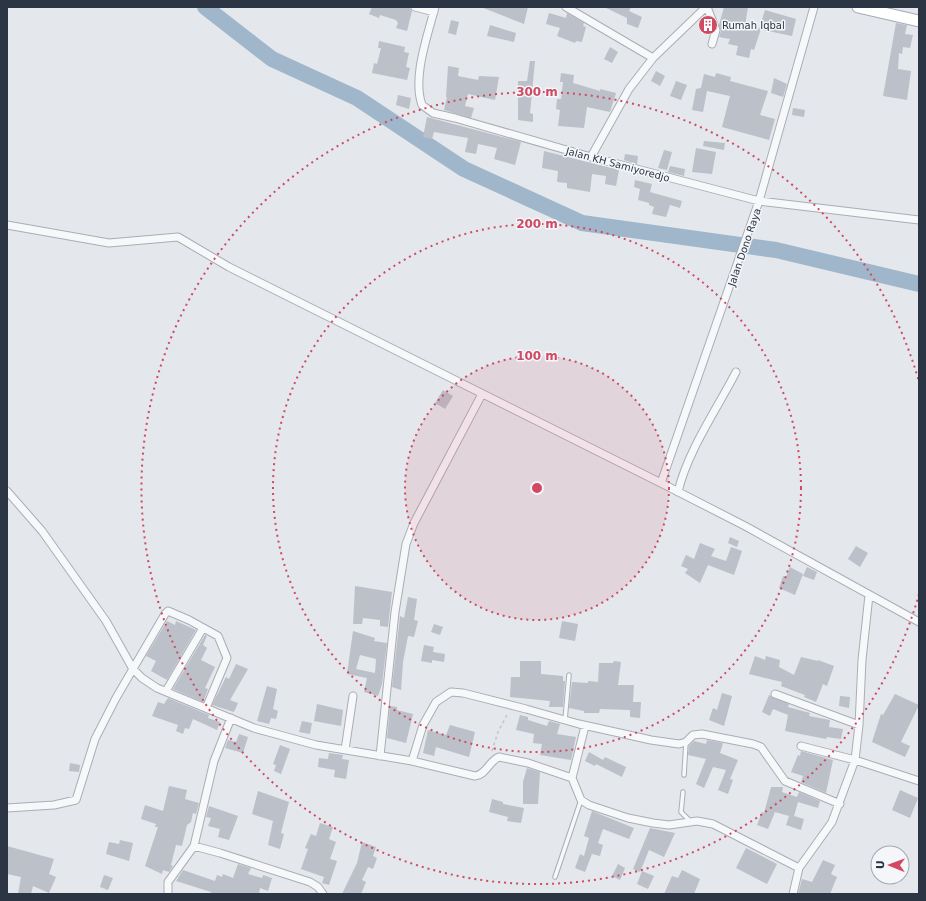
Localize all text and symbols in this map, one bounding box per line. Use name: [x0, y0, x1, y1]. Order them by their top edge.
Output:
building icon: Rumah Iqbal: [697, 14, 719, 36]
place label: Rumah Iqbal: [722, 20, 785, 31]
text: 300 m: [516, 85, 558, 99]
street label: Jalan KH Samiyoredjo: [564, 145, 671, 184]
street label: Jalan Dono Raya: [726, 207, 763, 289]
text: 200 m: [516, 217, 558, 231]
text: 100 m: [516, 349, 558, 363]
centre of rings: [530, 481, 544, 495]
north arrow: [870, 845, 910, 885]
text: U: [874, 860, 887, 869]

